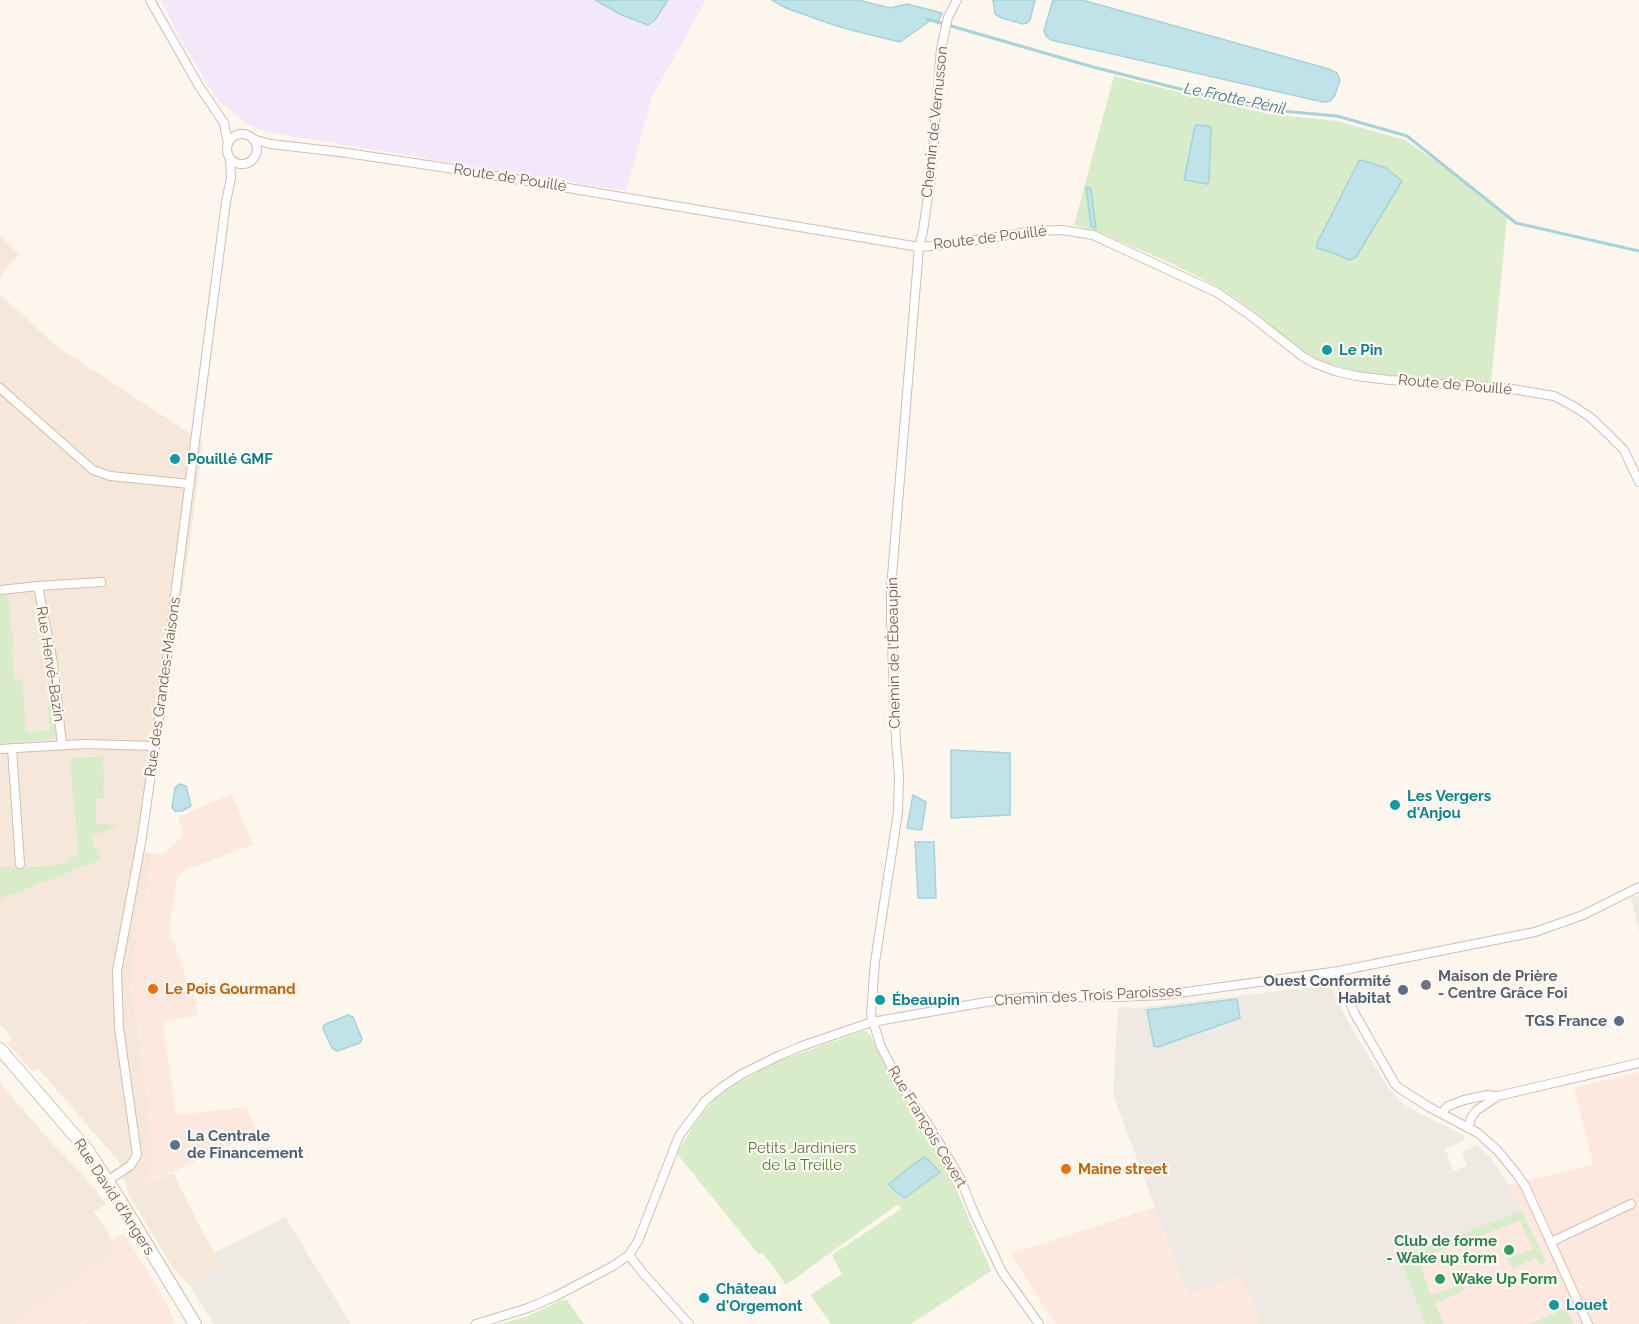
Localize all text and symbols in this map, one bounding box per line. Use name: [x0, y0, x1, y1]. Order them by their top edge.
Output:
street label: Chemin de Vernusson: [918, 45, 952, 199]
water label: Le Frotte-Pénil: [1182, 79, 1288, 119]
street label: Route de Pouillé: [452, 160, 568, 196]
street label: Route de Pouillé: [932, 222, 1048, 254]
place label: Le Pin: [1339, 341, 1383, 359]
marker: Le Pin: [1320, 343, 1334, 357]
street label: Route de Pouillé: [1397, 371, 1513, 399]
place label: Pouillé GMF: [187, 450, 273, 468]
marker: Pouillé GMF: [168, 452, 182, 466]
street label: Chemin de l'Ébeaupin: [884, 577, 904, 729]
street label: Rue des Grandes-Maisons: [141, 596, 185, 778]
street label: Rue Hervé-Bazin: [32, 605, 68, 723]
place label: Les Vergers d'Anjou: [1407, 787, 1491, 822]
marker: Les Vergers d'Anjou: [1388, 798, 1402, 812]
place label: Maison de Prière - Centre Grâce Foi: [1438, 967, 1567, 1002]
place label: Ouest Conformité Habitat: [1264, 972, 1391, 1007]
marker: Maison de Prière - Centre Grâce Foi: [1419, 978, 1433, 992]
place label: Le Pois Gourmand: [165, 980, 296, 998]
marker: Le Pois Gourmand: [146, 982, 160, 996]
street label: Chemin des Trois Paroisses: [994, 982, 1182, 1010]
marker: Ouest Conformité Habitat: [1396, 983, 1410, 997]
place label: Ébeaupin: [892, 991, 960, 1009]
marker: Ébeaupin: [873, 993, 887, 1007]
place label: TGS France: [1525, 1012, 1607, 1030]
marker: TGS France: [1612, 1014, 1626, 1028]
street label: Rue François Cevert: [884, 1063, 970, 1191]
place label: La Centrale de Financement: [187, 1127, 304, 1162]
street label: Rue David d'Angers: [70, 1135, 158, 1259]
marker: La Centrale de Financement: [168, 1138, 182, 1152]
park label: Petits Jardiniers de la Treille: [748, 1139, 856, 1174]
place label: Maine street: [1078, 1160, 1167, 1178]
marker: Maine street: [1059, 1162, 1073, 1176]
place label: Club de forme - Wake up form: [1386, 1232, 1497, 1267]
marker: Club de forme - Wake up form: [1502, 1243, 1516, 1257]
place label: Wake Up Form: [1452, 1270, 1557, 1288]
marker: Wake Up Form: [1433, 1272, 1447, 1286]
place label: Château d'Orgemont: [716, 1280, 803, 1315]
marker: Château d'Orgemont: [697, 1291, 711, 1305]
place label: Louet: [1566, 1296, 1608, 1314]
marker: Louet: [1547, 1298, 1561, 1312]

